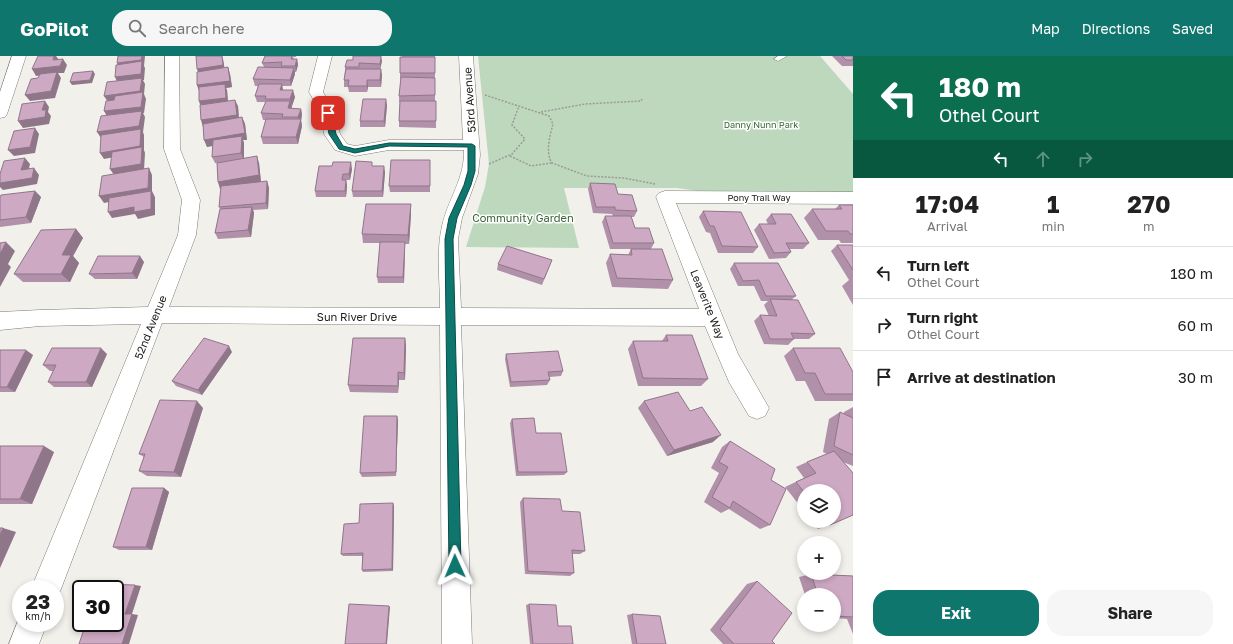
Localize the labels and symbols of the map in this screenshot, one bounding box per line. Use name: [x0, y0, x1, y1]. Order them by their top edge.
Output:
street label: 53rd Avenue: [460, 67, 478, 133]
pin: [311, 96, 345, 130]
park label: Danny Nunn Park: [724, 119, 798, 130]
street label: Pony Trail Way: [728, 192, 790, 203]
park label: Community Garden: [472, 211, 574, 224]
street label: Leaverite Way: [688, 267, 728, 341]
street label: 52nd Avenue: [131, 293, 169, 361]
street label: Sun River Drive: [317, 310, 397, 323]
position arrow: [434, 545, 476, 587]
speed limit sign: 30: [72, 580, 124, 632]

